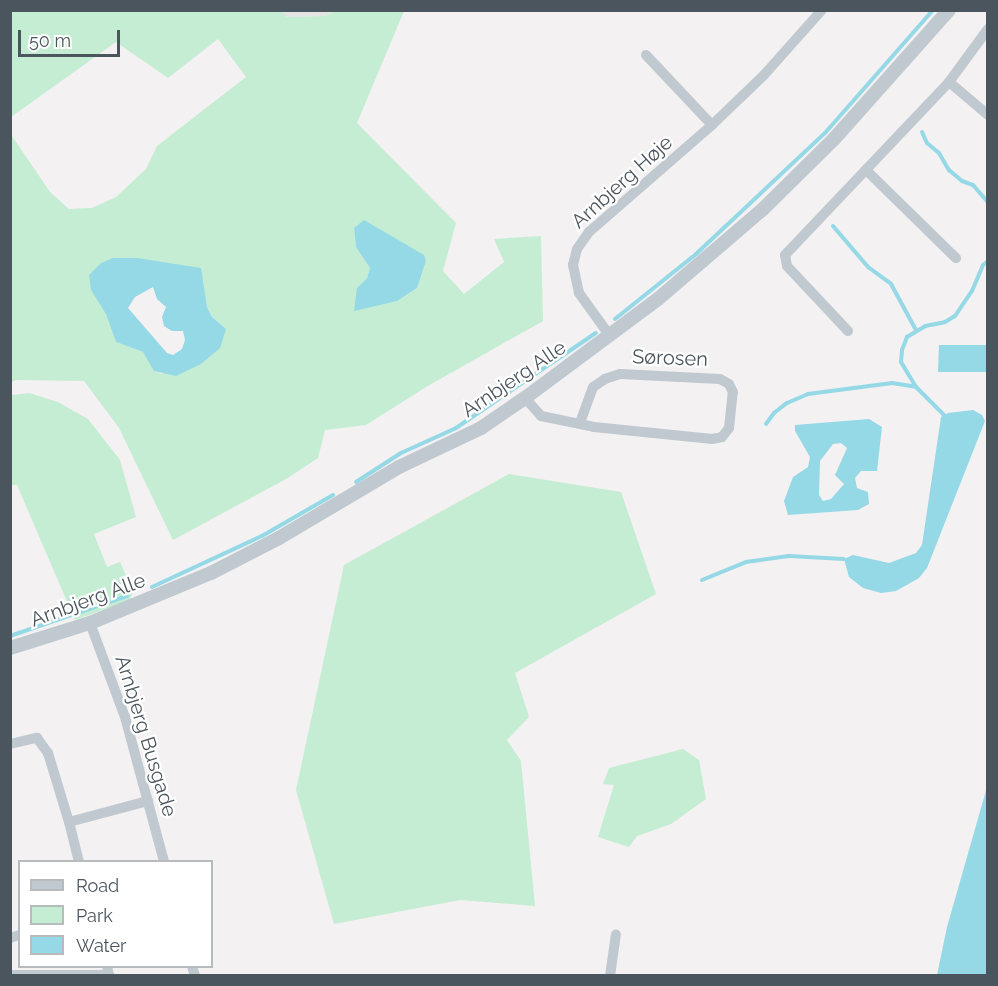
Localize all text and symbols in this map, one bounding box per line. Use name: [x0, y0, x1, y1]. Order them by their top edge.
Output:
scale bar: [21, 18, 123, 56]
text: 50 m: [29, 30, 71, 51]
street label: Arnbjerg Høje: [567, 130, 677, 234]
street label: Arnbjerg Alle: [457, 335, 571, 423]
street label: Sørosen: [632, 345, 708, 371]
street label: Arnbjerg Alle: [27, 568, 149, 632]
street label: Arnbjerg Busgade: [110, 653, 182, 819]
legend: [18, 860, 213, 968]
text: Road: [76, 875, 119, 896]
text: Park: [76, 905, 113, 926]
text: Water: [76, 935, 126, 956]

